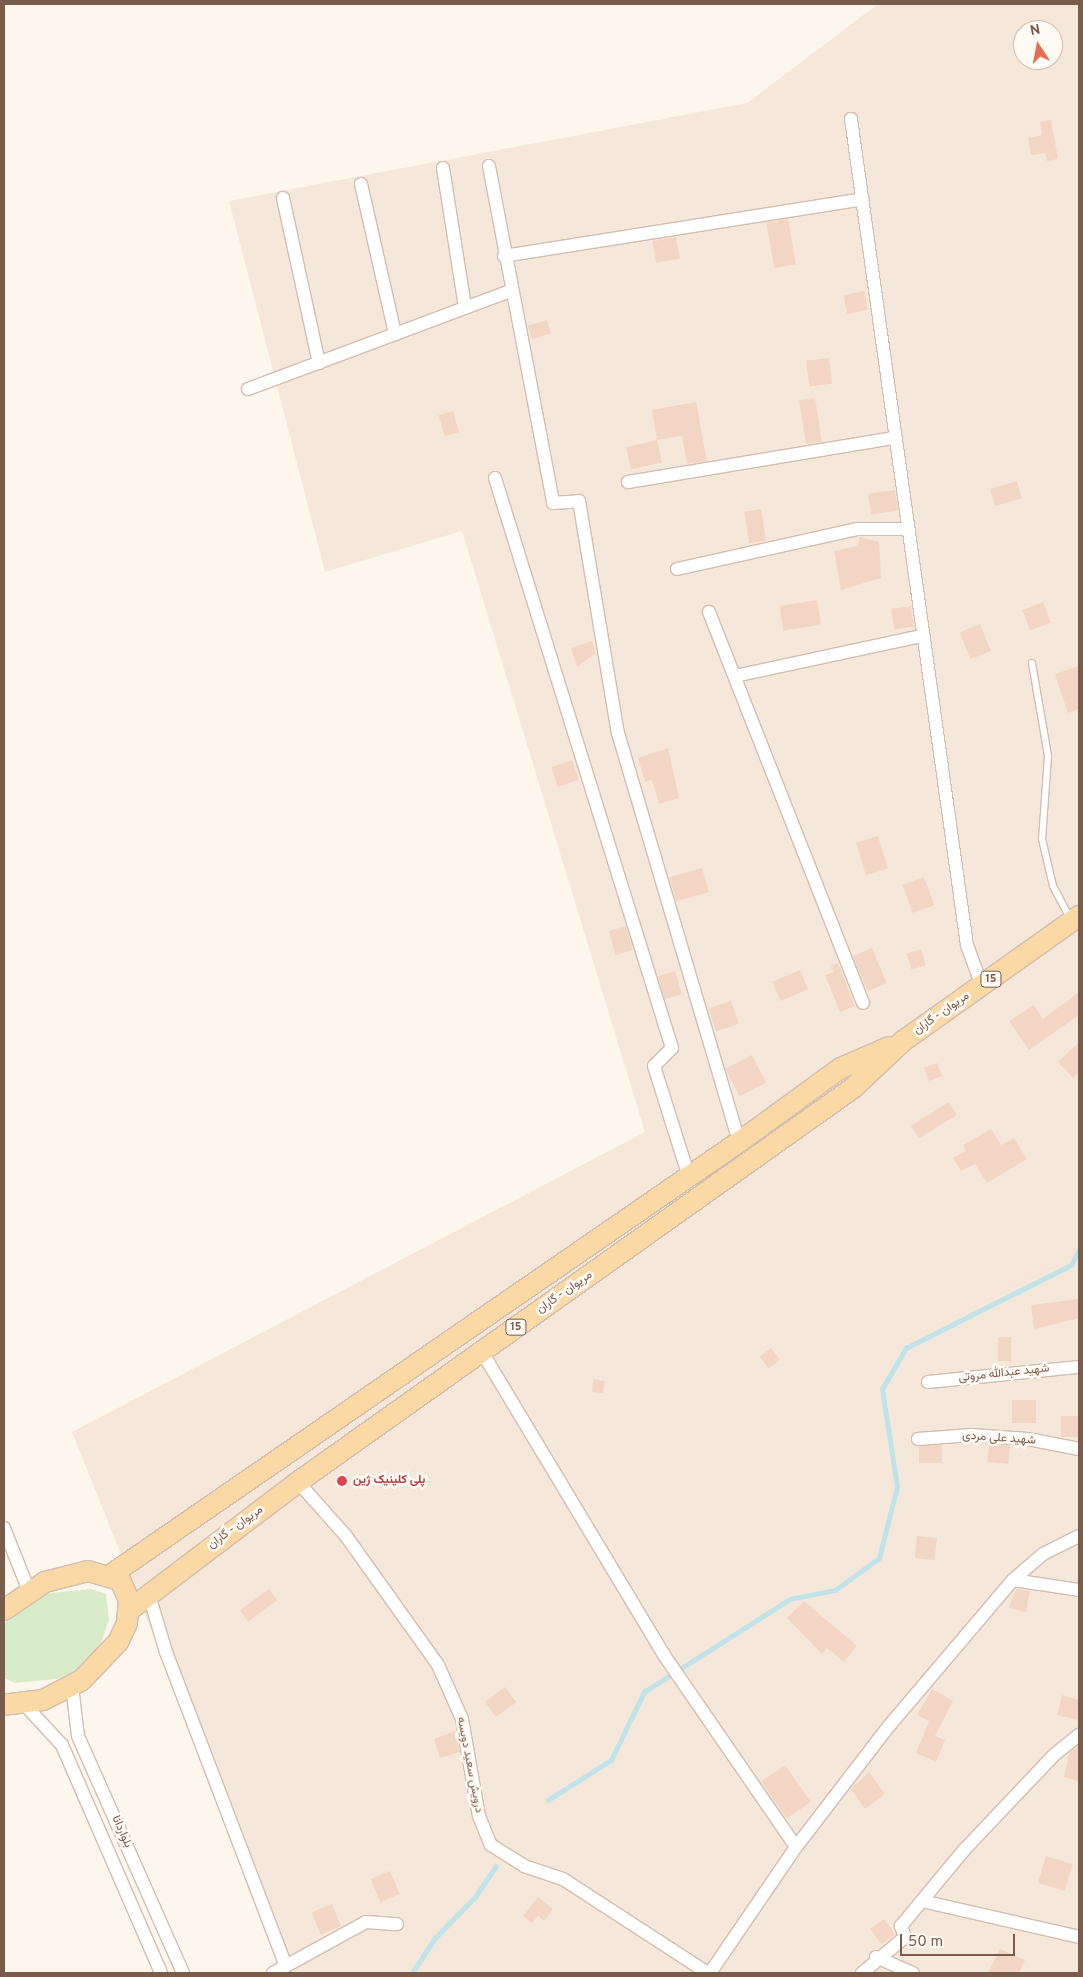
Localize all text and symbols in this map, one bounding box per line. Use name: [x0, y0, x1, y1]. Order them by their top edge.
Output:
north arrow: [1013, 20, 1063, 70]
text: N: [1029, 21, 1042, 40]
road number: 15: [980, 971, 1002, 988]
street label: مریوان - گاران: [911, 990, 973, 1038]
street label: مریوان - گاران: [534, 1269, 596, 1317]
road number: 15: [505, 1318, 527, 1335]
street label: شهید عبدالله مروتی: [958, 1362, 1050, 1386]
street label: شهید علی مردی: [962, 1429, 1036, 1449]
marker: پلی کلینیک ژین: [335, 1474, 349, 1488]
place label: پلی کلینیک ژین: [353, 1474, 425, 1488]
street label: مریوان - گاران: [206, 1503, 266, 1553]
street label: درویش سعید دویسه: [453, 1716, 485, 1814]
street label: بلواردانا: [108, 1814, 134, 1850]
scale bar: [903, 1924, 1018, 1956]
text: 50 m: [908, 1933, 943, 1952]

